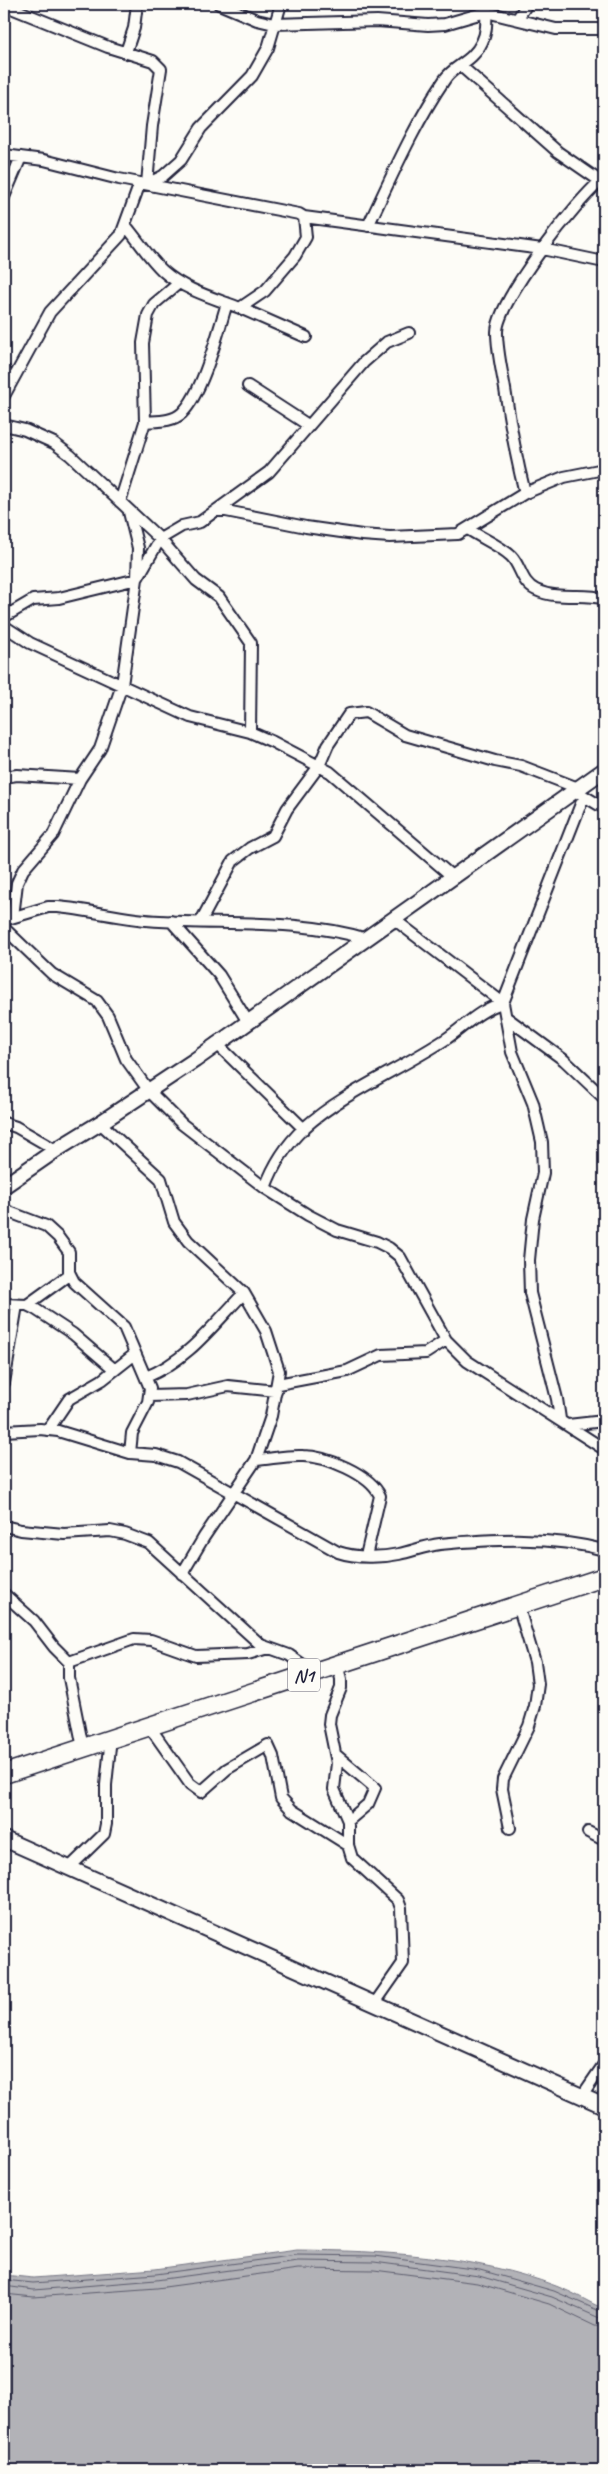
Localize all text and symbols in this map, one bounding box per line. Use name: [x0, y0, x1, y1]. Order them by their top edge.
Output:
road number: N1: [288, 1658, 320, 1692]

